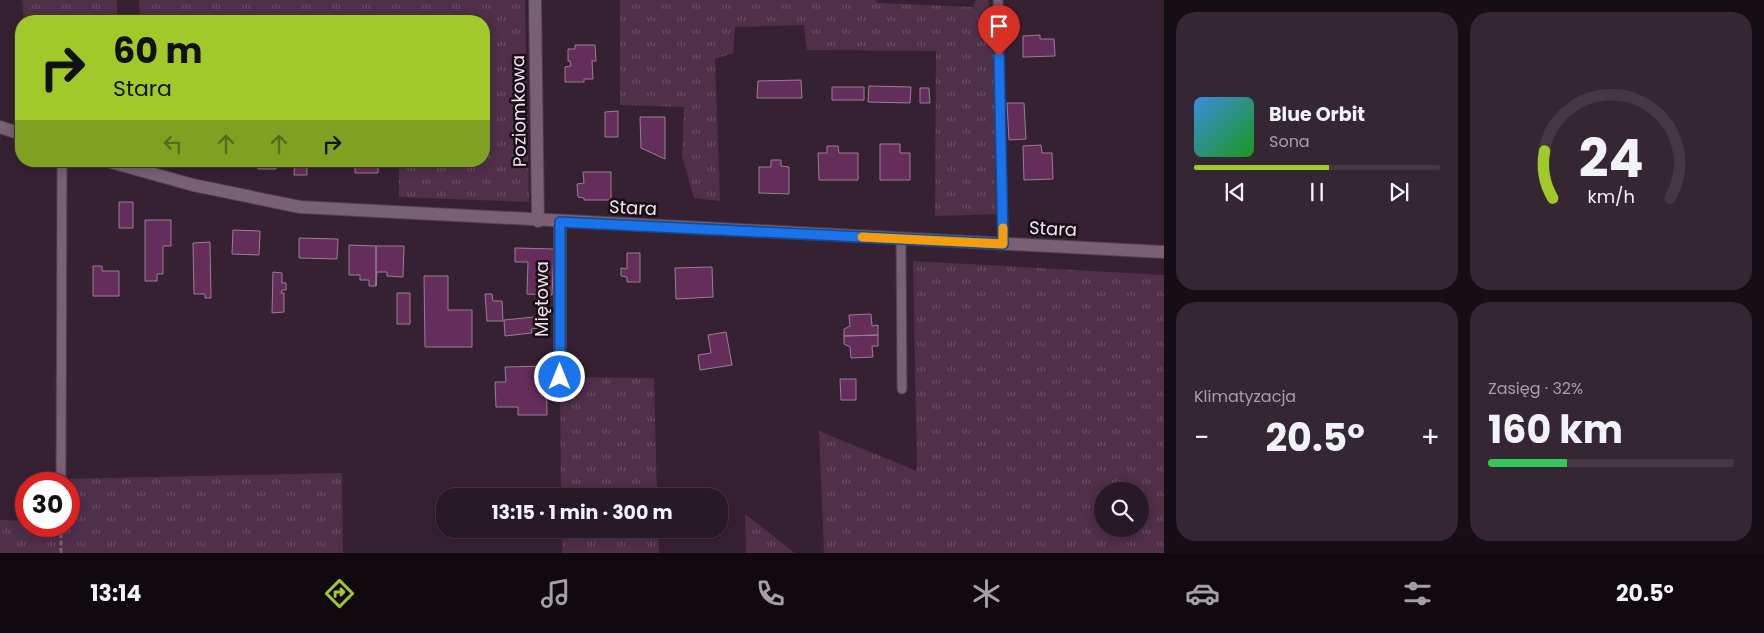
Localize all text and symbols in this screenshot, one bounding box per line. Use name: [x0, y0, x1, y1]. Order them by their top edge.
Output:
pin: [978, 5, 1020, 56]
icon: arrive: [985, 12, 1013, 40]
text: 60 m: [113, 26, 203, 75]
icon: right: [30, 35, 95, 100]
street label: Poziomkowa: [505, 55, 532, 167]
text: Stara: [113, 73, 172, 104]
text: Blue Orbit: [1269, 101, 1365, 128]
text: 24: [1579, 122, 1643, 195]
icon: left: [159, 130, 187, 158]
icon: ahead: [212, 130, 240, 158]
icon: ahead: [265, 130, 293, 158]
icon: right: [318, 130, 346, 158]
text: Sona: [1269, 130, 1310, 153]
icon: previous: [1221, 178, 1249, 206]
icon: pause: [1303, 178, 1331, 206]
icon: next: [1385, 178, 1413, 206]
text: km/h: [1587, 184, 1635, 209]
street label: Stara: [608, 194, 658, 221]
street label: Stara: [1028, 215, 1078, 242]
street label: Miętowa: [529, 261, 554, 337]
position arrow: [533, 350, 585, 402]
text: Zasięg · 32%: [1488, 377, 1583, 400]
text: Klimatyzacja: [1194, 385, 1296, 408]
text: 160 km: [1488, 403, 1623, 456]
text: 20.5°: [1265, 411, 1365, 464]
text: −: [1194, 418, 1209, 457]
text: +: [1421, 418, 1440, 457]
speed limit sign: 30: [15, 472, 80, 537]
map controls: [1094, 482, 1149, 537]
button: search: [1094, 482, 1149, 537]
text: 13:15 · 1 min · 300 m: [491, 499, 673, 526]
icon: directions: [322, 576, 357, 611]
icon: music: [538, 576, 573, 611]
icon: phone: [753, 576, 788, 611]
icon: climate: [969, 576, 1004, 611]
icon: car: [1185, 576, 1220, 611]
icon: filters: [1400, 576, 1435, 611]
text: 13:14: [90, 578, 141, 609]
text: 20.5°: [1616, 578, 1674, 609]

